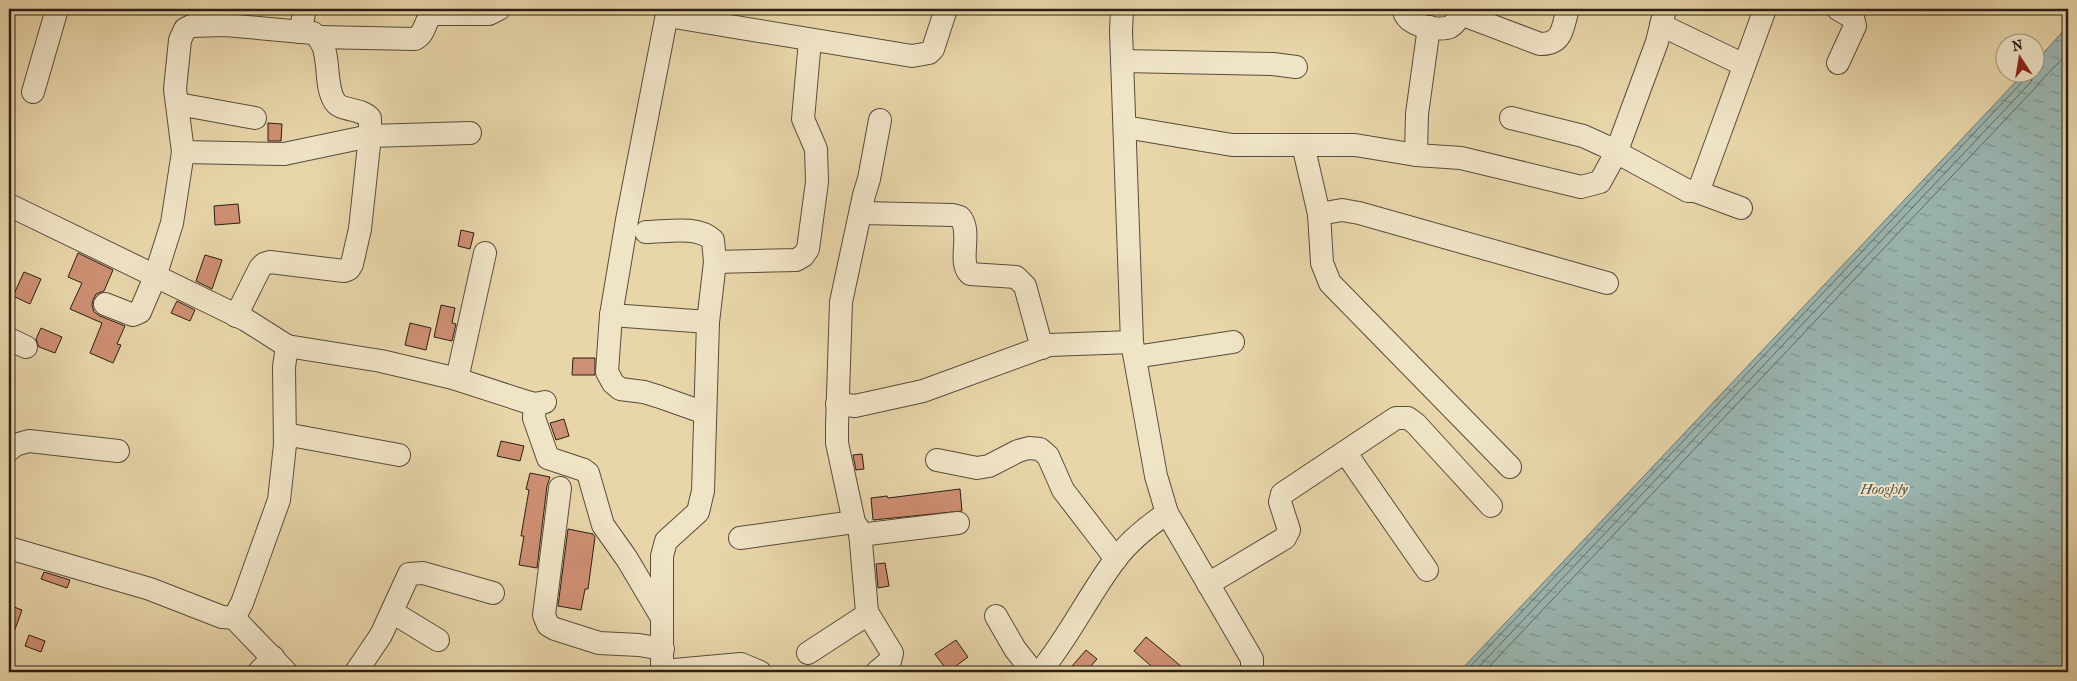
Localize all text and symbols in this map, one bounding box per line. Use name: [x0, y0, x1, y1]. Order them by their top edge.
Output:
north arrow: [1994, 32, 2044, 82]
text: N: [2010, 36, 2025, 55]
water label: Hooghly: [1859, 480, 1909, 498]

